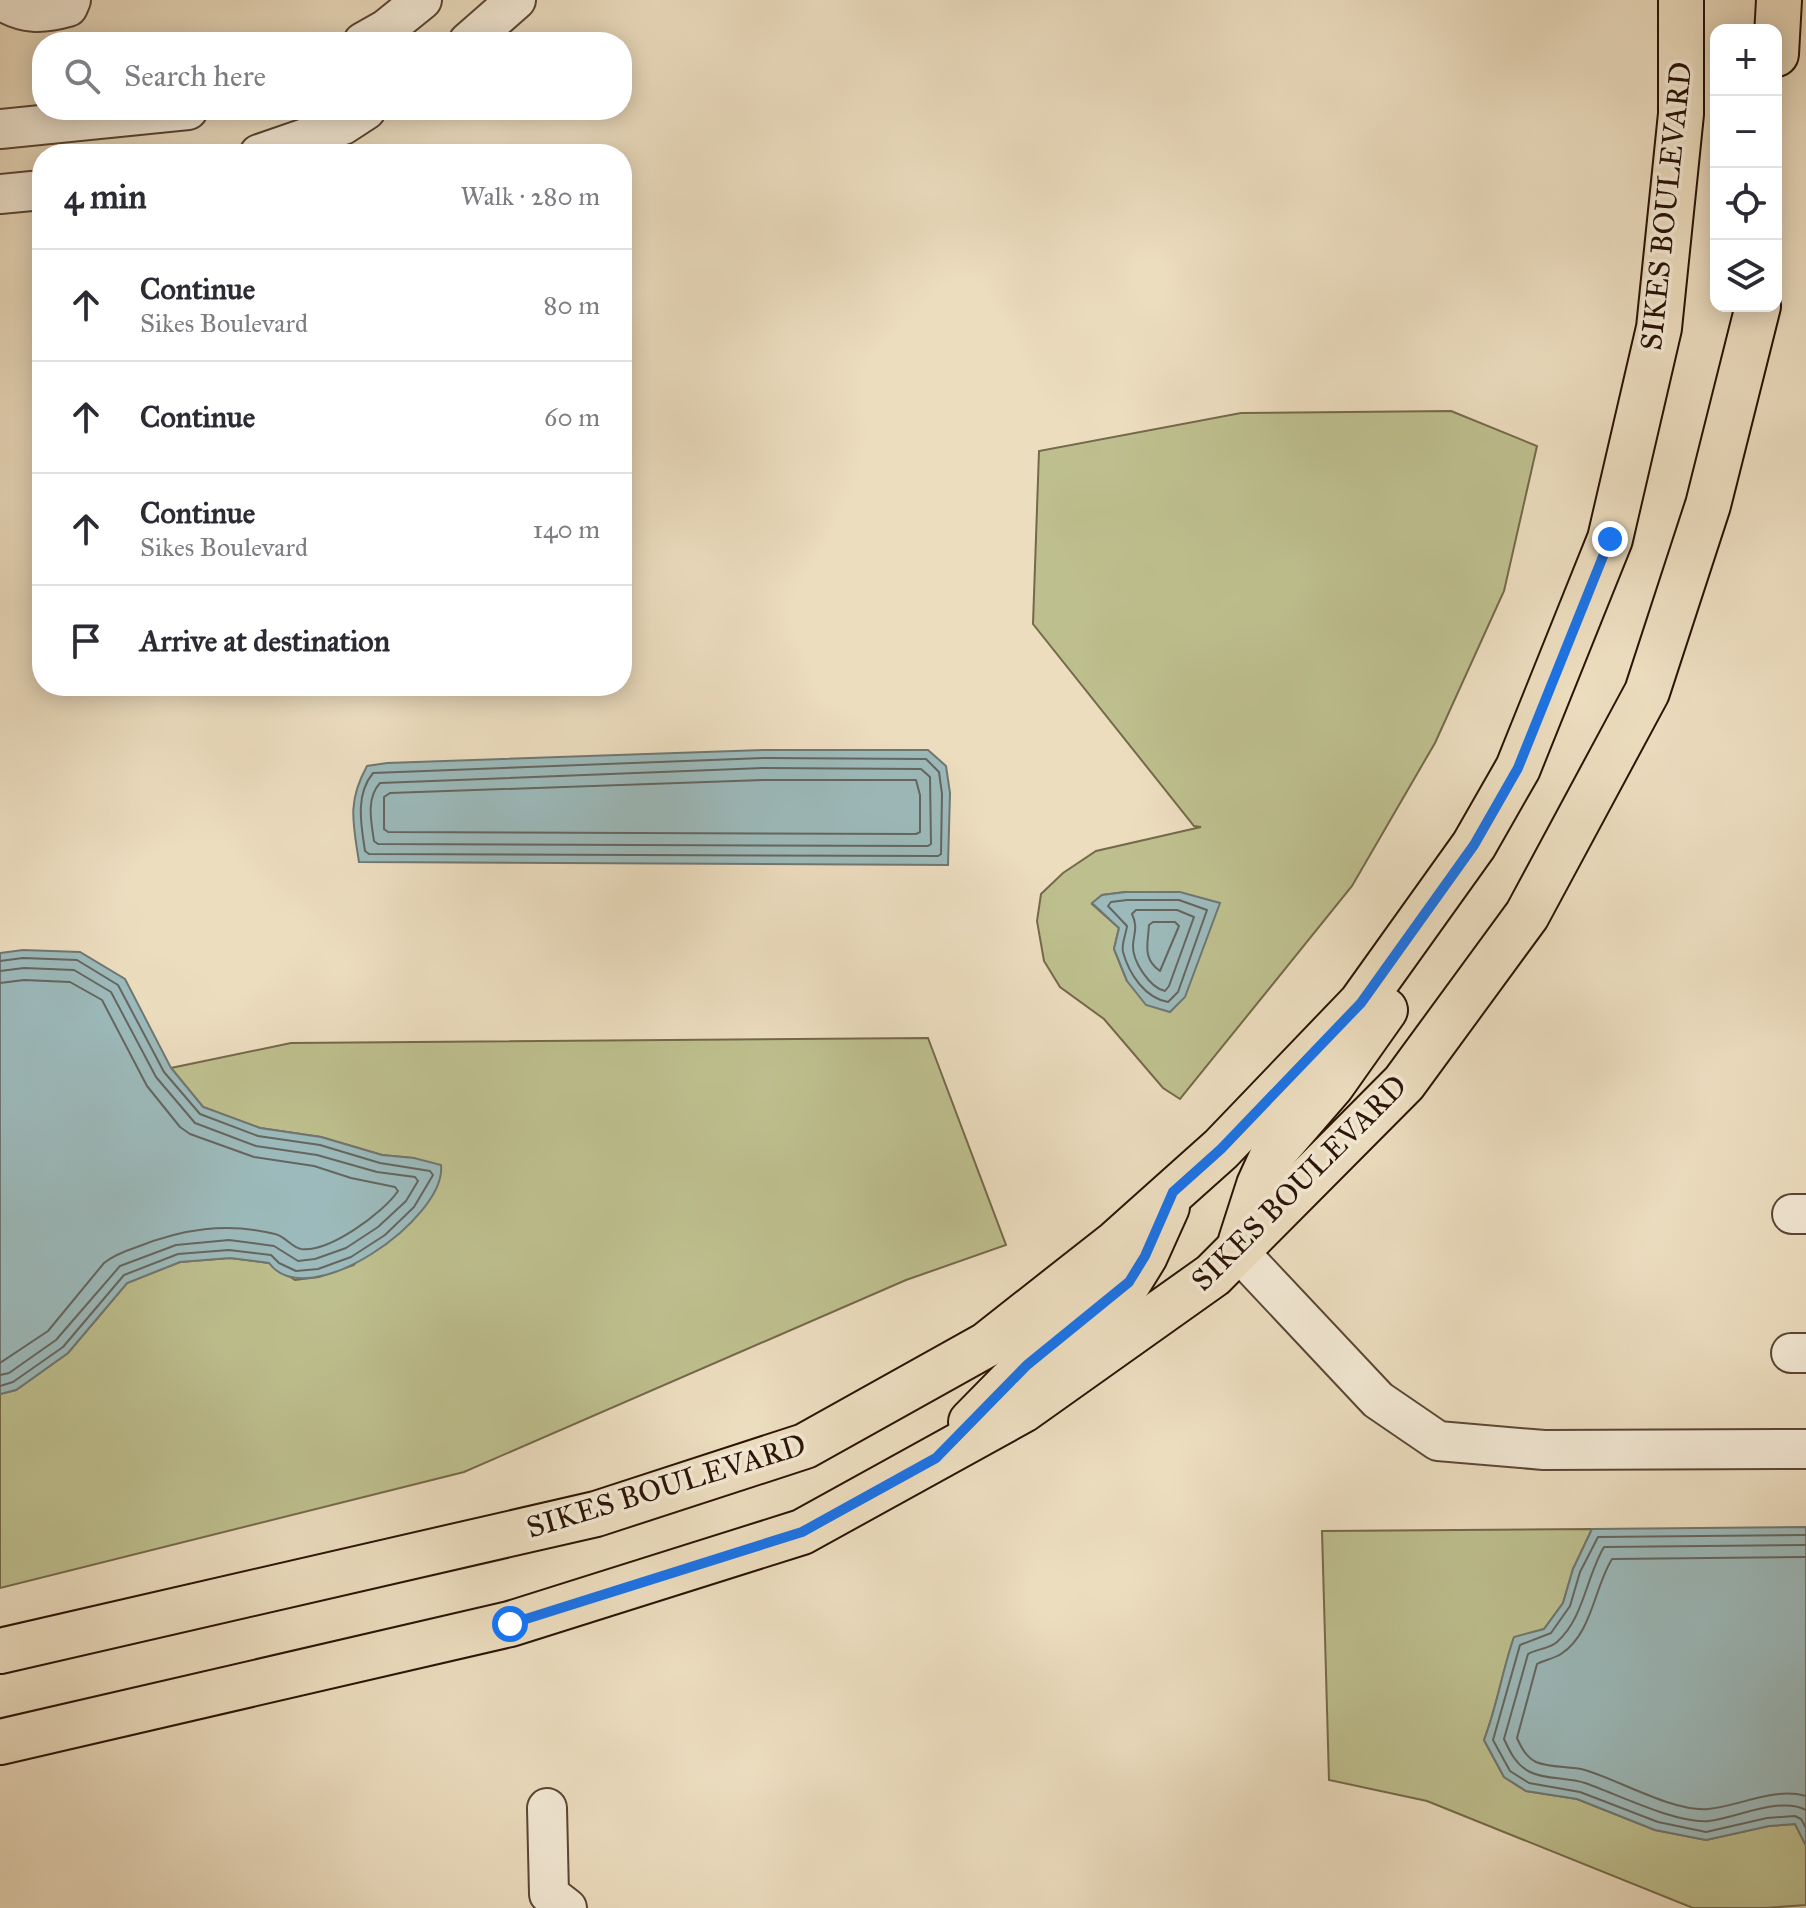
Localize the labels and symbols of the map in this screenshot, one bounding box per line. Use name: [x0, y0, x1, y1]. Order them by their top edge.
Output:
street label: SIKES BOULEVARD: [1633, 60, 1699, 352]
route end: [1592, 521, 1628, 557]
street label: SIKES BOULEVARD: [1184, 1068, 1414, 1298]
street label: SIKES BOULEVARD: [522, 1426, 810, 1546]
route start: [492, 1606, 528, 1642]

